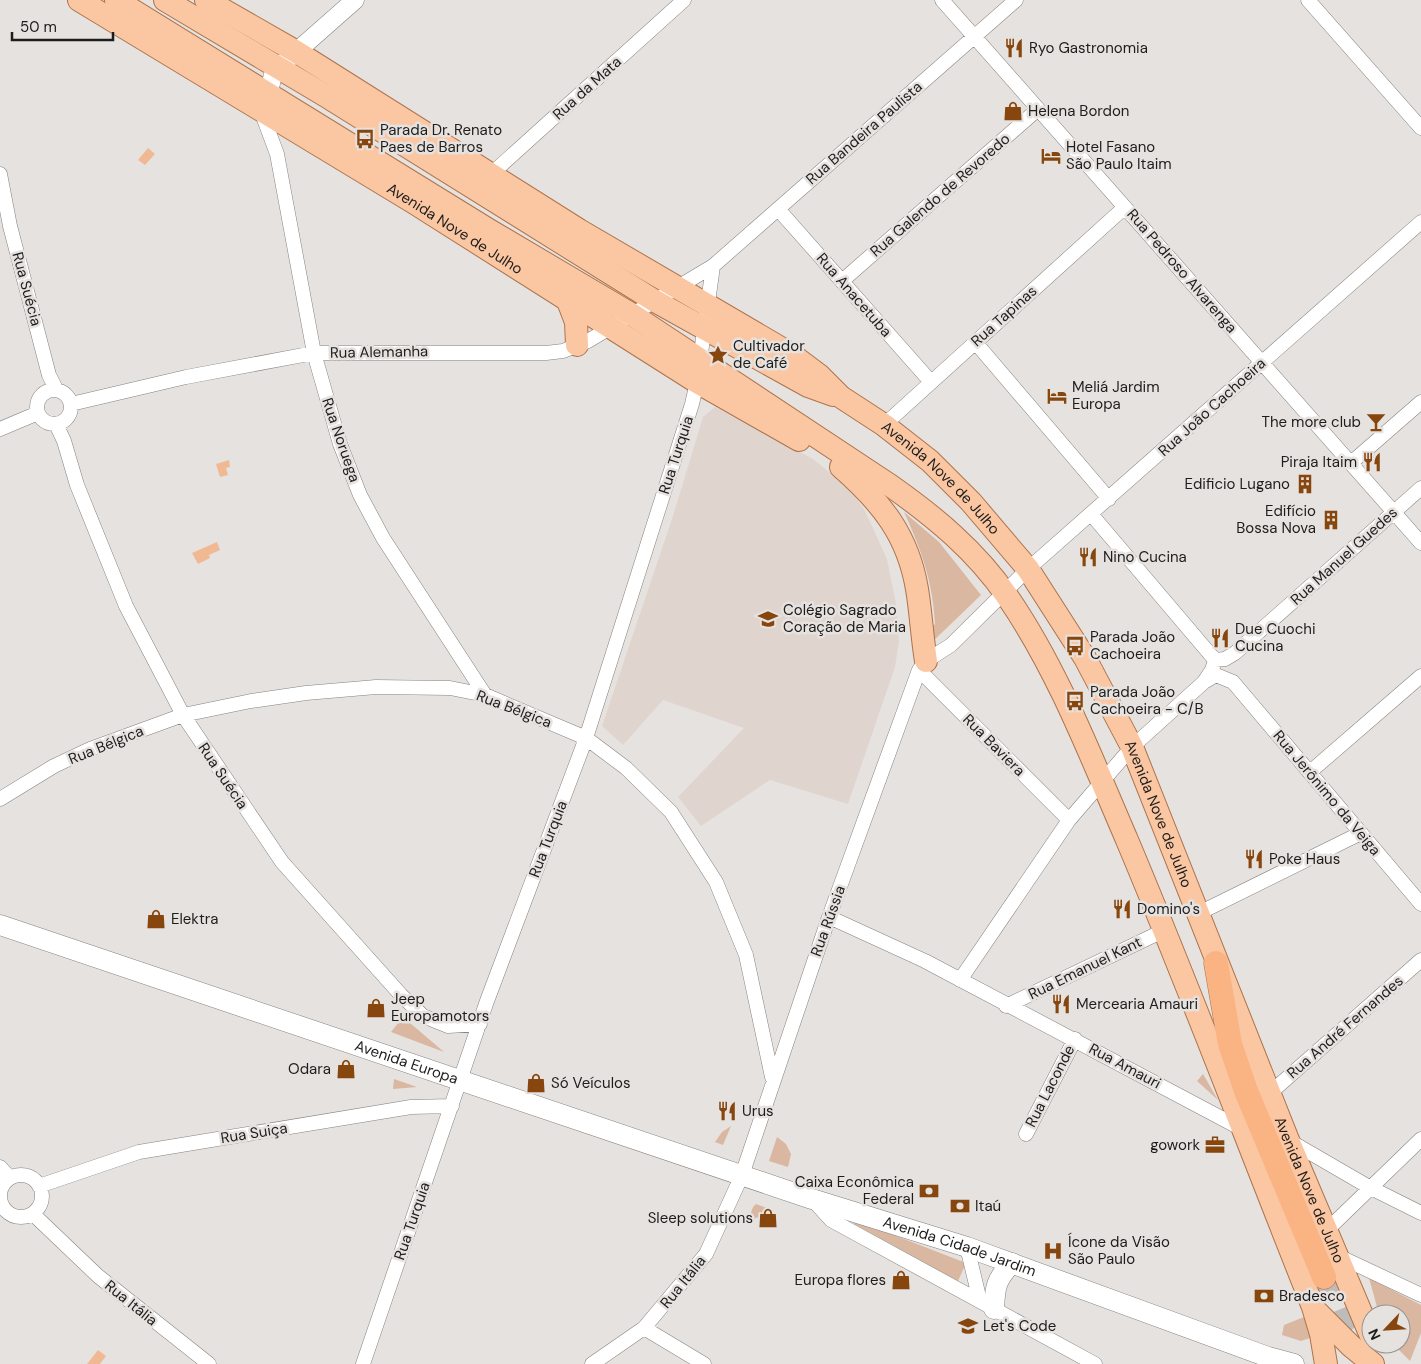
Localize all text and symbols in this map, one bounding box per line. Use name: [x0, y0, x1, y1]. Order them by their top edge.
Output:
scale bar: [12, 10, 114, 42]
text: 50 m: [20, 17, 57, 37]
restaurant icon: Ryo Gastronomia: [1003, 37, 1025, 59]
place label: Ryo Gastronomia: [1029, 38, 1148, 58]
street label: Rua da Mata: [548, 52, 626, 124]
street label: Rua Bandeira Paulista: [802, 77, 926, 189]
shop icon: Helena Bordon: [1002, 100, 1024, 122]
place label: Helena Bordon: [1028, 101, 1129, 121]
place label: Parada Dr. Renato Paes de Barros: [380, 120, 502, 157]
bus stop icon: Parada Dr. Renato Paes de Barros: [354, 128, 376, 150]
street label: Rua Galendo de Revoredo: [866, 129, 1014, 261]
place label: Hotel Fasano São Paulo Itaim: [1066, 137, 1172, 174]
hotel icon: Hotel Fasano São Paulo Itaim: [1040, 145, 1062, 167]
street label: Avenida Nove de Julho: [383, 179, 527, 279]
street label: Rua Pedroso Alvarenga: [1123, 205, 1241, 337]
street label: Rua Anacetuba: [812, 249, 896, 341]
street label: Rua Suécia: [8, 250, 46, 328]
street label: Rua Tapinas: [967, 281, 1041, 351]
place label: Cultivador de Café: [733, 336, 805, 373]
street label: Rua Alemanha: [330, 341, 428, 363]
place icon: Cultivador de Café: [707, 344, 729, 366]
street label: Rua João Cachoeira: [1154, 353, 1270, 461]
place label: Meliá Jardim Europa: [1072, 377, 1160, 414]
hotel icon: Meliá Jardim Europa: [1046, 385, 1068, 407]
street label: Rua Noruega: [317, 395, 365, 485]
bar icon: The more club: [1365, 411, 1387, 433]
place label: The more club: [1262, 412, 1361, 432]
street label: Rua Turquia: [654, 413, 698, 497]
street label: Avenida Nove de Julho: [877, 417, 1004, 539]
restaurant icon: Piraja Itaim: [1361, 451, 1383, 473]
place label: Piraja Itaim: [1281, 452, 1357, 472]
building icon: Edificio Lugano: [1294, 473, 1316, 495]
place label: Edificio Lugano: [1184, 474, 1290, 494]
place label: Edifício Bossa Nova: [1236, 501, 1316, 538]
street label: Rua Manuel Guedes: [1286, 503, 1402, 609]
building icon: Edifício Bossa Nova: [1320, 509, 1342, 531]
restaurant icon: Nino Cucina: [1077, 546, 1099, 568]
place label: Nino Cucina: [1103, 547, 1187, 567]
place label: Colégio Sagrado Coração de Maria: [783, 600, 906, 637]
school or university icon: Colégio Sagrado Coração de Maria: [757, 608, 779, 630]
place label: Due Cuochi Cucina: [1235, 619, 1315, 656]
place label: Parada João Cachoeira: [1090, 627, 1175, 664]
restaurant icon: Due Cuochi Cucina: [1209, 627, 1231, 649]
bus stop icon: Parada João Cachoeira: [1064, 635, 1086, 657]
place label: Parada João Cachoeira - C/B: [1090, 682, 1203, 719]
street label: Rua Bélgica: [473, 685, 555, 733]
bus stop icon: Parada João Cachoeira - C/B: [1064, 690, 1086, 712]
street label: Rua Baviera: [959, 710, 1029, 780]
street label: Rua Bélgica: [65, 721, 147, 769]
street label: Rua Jerônimo da Veiga: [1269, 726, 1385, 860]
street label: Avenida Nove de Julho: [1120, 737, 1197, 891]
street label: Rua Suécia: [194, 739, 252, 813]
street label: Rua Turquia: [524, 798, 572, 880]
restaurant icon: Poke Haus: [1243, 848, 1265, 870]
place label: Poke Haus: [1269, 849, 1340, 869]
street label: Rua Rússia: [806, 883, 850, 959]
restaurant icon: Domino's: [1111, 898, 1133, 920]
place label: Domino's: [1137, 899, 1200, 919]
shop icon: Elektra: [145, 908, 167, 930]
place label: Elektra: [171, 909, 219, 929]
street label: Rua Emanuel Kant: [1025, 932, 1145, 1004]
street label: Rua André Fernandes: [1283, 971, 1407, 1083]
place label: Jeep Europamotors: [391, 989, 489, 1026]
restaurant icon: Mercearia Amauri: [1050, 993, 1072, 1015]
place label: Mercearia Amauri: [1076, 994, 1198, 1014]
shop icon: Jeep Europamotors: [365, 997, 387, 1019]
street label: Avenida Europa: [352, 1035, 461, 1089]
street label: Rua Amauri: [1085, 1039, 1165, 1093]
street label: Rua Laconde: [1021, 1041, 1079, 1131]
shop icon: Odara: [335, 1058, 357, 1080]
place label: Odara: [288, 1059, 331, 1079]
shop icon: Só Veículos: [525, 1072, 547, 1094]
place label: Só Veículos: [551, 1073, 630, 1093]
restaurant icon: Urus: [716, 1100, 738, 1122]
place label: Urus: [742, 1101, 774, 1121]
street label: Avenida Nove de Julho: [1270, 1114, 1349, 1266]
street label: Rua Suiça: [219, 1118, 289, 1148]
office icon: gowork: [1204, 1134, 1226, 1156]
place label: gowork: [1150, 1135, 1200, 1155]
place label: Caixa Econômica Federal: [795, 1172, 914, 1209]
street label: Rua Turquia: [389, 1179, 435, 1263]
bank icon: Caixa Econômica Federal: [918, 1180, 940, 1202]
bank icon: Itaú: [949, 1195, 971, 1217]
place label: Itaú: [975, 1196, 1001, 1216]
shop icon: Sleep solutions: [757, 1207, 779, 1229]
place label: Sleep solutions: [648, 1208, 753, 1228]
street label: Avenida Cidade Jardim: [881, 1212, 1039, 1281]
place label: Ícone da Visão São Paulo: [1068, 1232, 1170, 1269]
hospital icon: Ícone da Visão São Paulo: [1042, 1240, 1064, 1262]
street label: Rua Itália: [656, 1251, 710, 1313]
shop icon: Europa flores: [890, 1269, 912, 1291]
place label: Europa flores: [795, 1270, 886, 1290]
street label: Rua Itália: [100, 1276, 162, 1330]
bank icon: Bradesco: [1253, 1285, 1275, 1307]
place label: Bradesco: [1279, 1286, 1345, 1306]
north arrow: [1361, 1304, 1411, 1354]
school or university icon: Let's Code: [957, 1315, 979, 1337]
place label: Let's Code: [983, 1316, 1056, 1336]
text: N: [1364, 1326, 1385, 1343]

